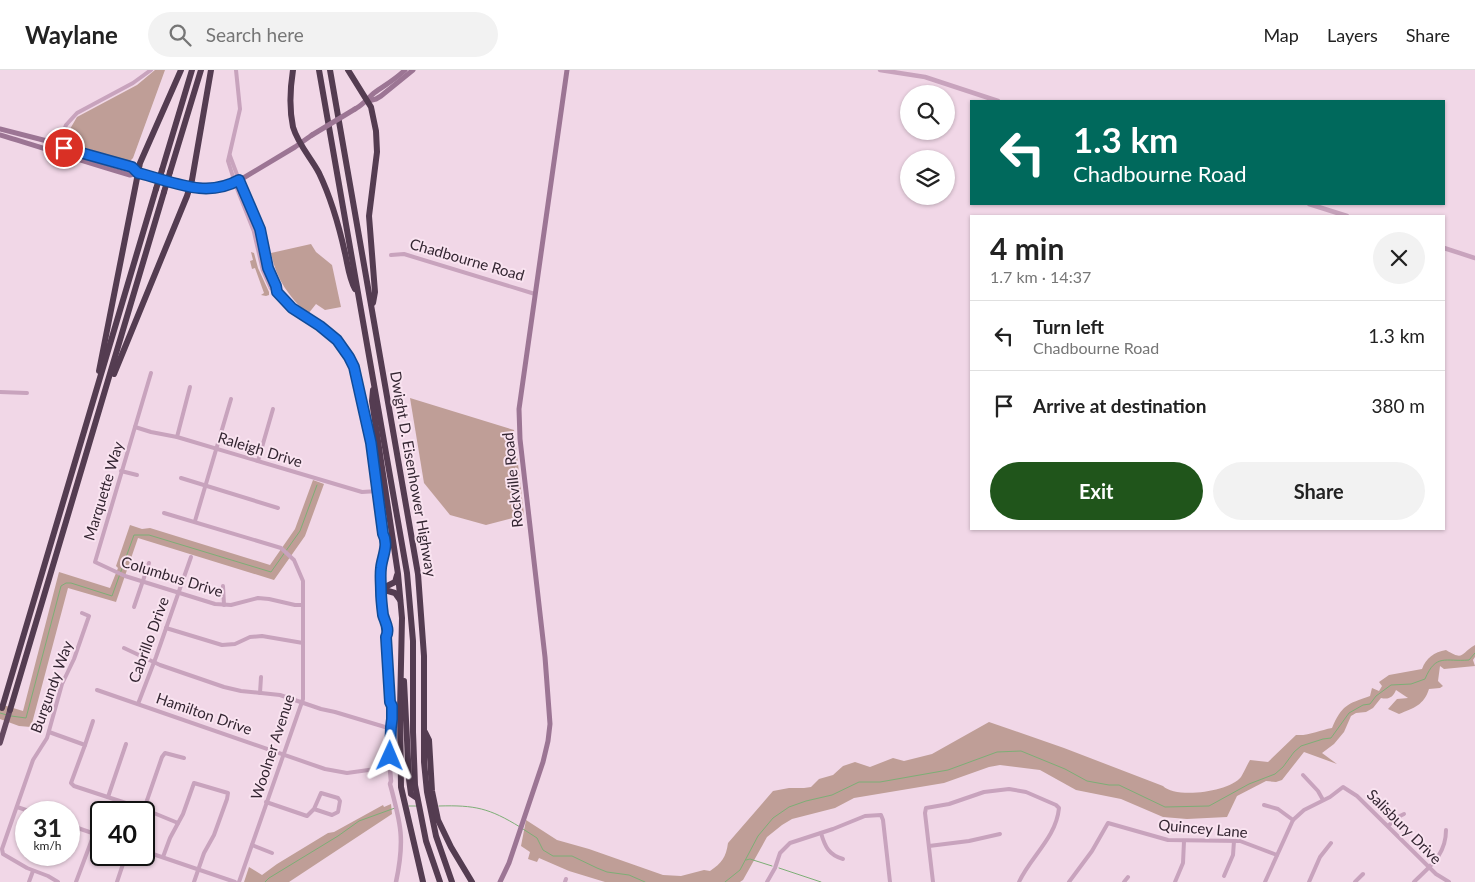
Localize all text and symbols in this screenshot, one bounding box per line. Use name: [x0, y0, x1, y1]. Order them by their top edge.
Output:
search box: [148, 12, 498, 57]
text: Waylane: [25, 20, 118, 49]
icon: search: [166, 21, 194, 49]
text: Search here: [206, 23, 304, 46]
text: Map: [1263, 24, 1299, 46]
text: Layers: [1327, 24, 1378, 46]
text: Share: [1406, 24, 1450, 46]
map controls: [900, 85, 955, 205]
button: search: [900, 85, 955, 140]
text: 1.3 km: [1073, 118, 1178, 160]
icon: left: [990, 120, 1055, 185]
pin: [43, 127, 85, 169]
icon: arrive: [50, 134, 78, 162]
button: layers: [900, 150, 955, 205]
text: Chadbourne Road: [1073, 160, 1247, 187]
text: 4 min: [990, 230, 1064, 266]
button: close: [1373, 232, 1425, 284]
street label: Chadbourne Road: [408, 234, 527, 284]
text: 1.7 km · 14:37: [990, 267, 1091, 286]
text: Turn left: [1033, 315, 1104, 338]
icon: left: [990, 322, 1018, 350]
text: 1.3 km: [1368, 324, 1425, 347]
text: Chadbourne Road: [1033, 338, 1159, 357]
street label: Dwight D. Eisenhower Highway: [387, 370, 441, 578]
icon: arrive: [990, 392, 1018, 420]
text: Arrive at destination: [1033, 394, 1206, 417]
text: 380 m: [1371, 394, 1425, 417]
street label: Raleigh Drive: [216, 428, 305, 470]
street label: Rockville Road: [498, 432, 526, 529]
street label: Marquette Way: [79, 439, 127, 542]
button: Exit: [990, 462, 1203, 520]
button: Share: [1213, 462, 1425, 520]
street label: Columbus Drive: [119, 552, 225, 600]
street label: Cabrillo Drive: [124, 594, 172, 685]
street label: Burgundy Way: [26, 638, 76, 735]
street label: Hamilton Drive: [154, 688, 255, 738]
street label: Woolner Avenue: [247, 692, 298, 802]
position arrow: [363, 729, 415, 781]
street label: Salisbury Drive: [1364, 785, 1446, 867]
speed limit sign: 40: [90, 801, 155, 866]
text: 31: [33, 812, 62, 842]
street label: Quincey Lane: [1158, 815, 1249, 841]
text: km/h: [33, 838, 62, 853]

